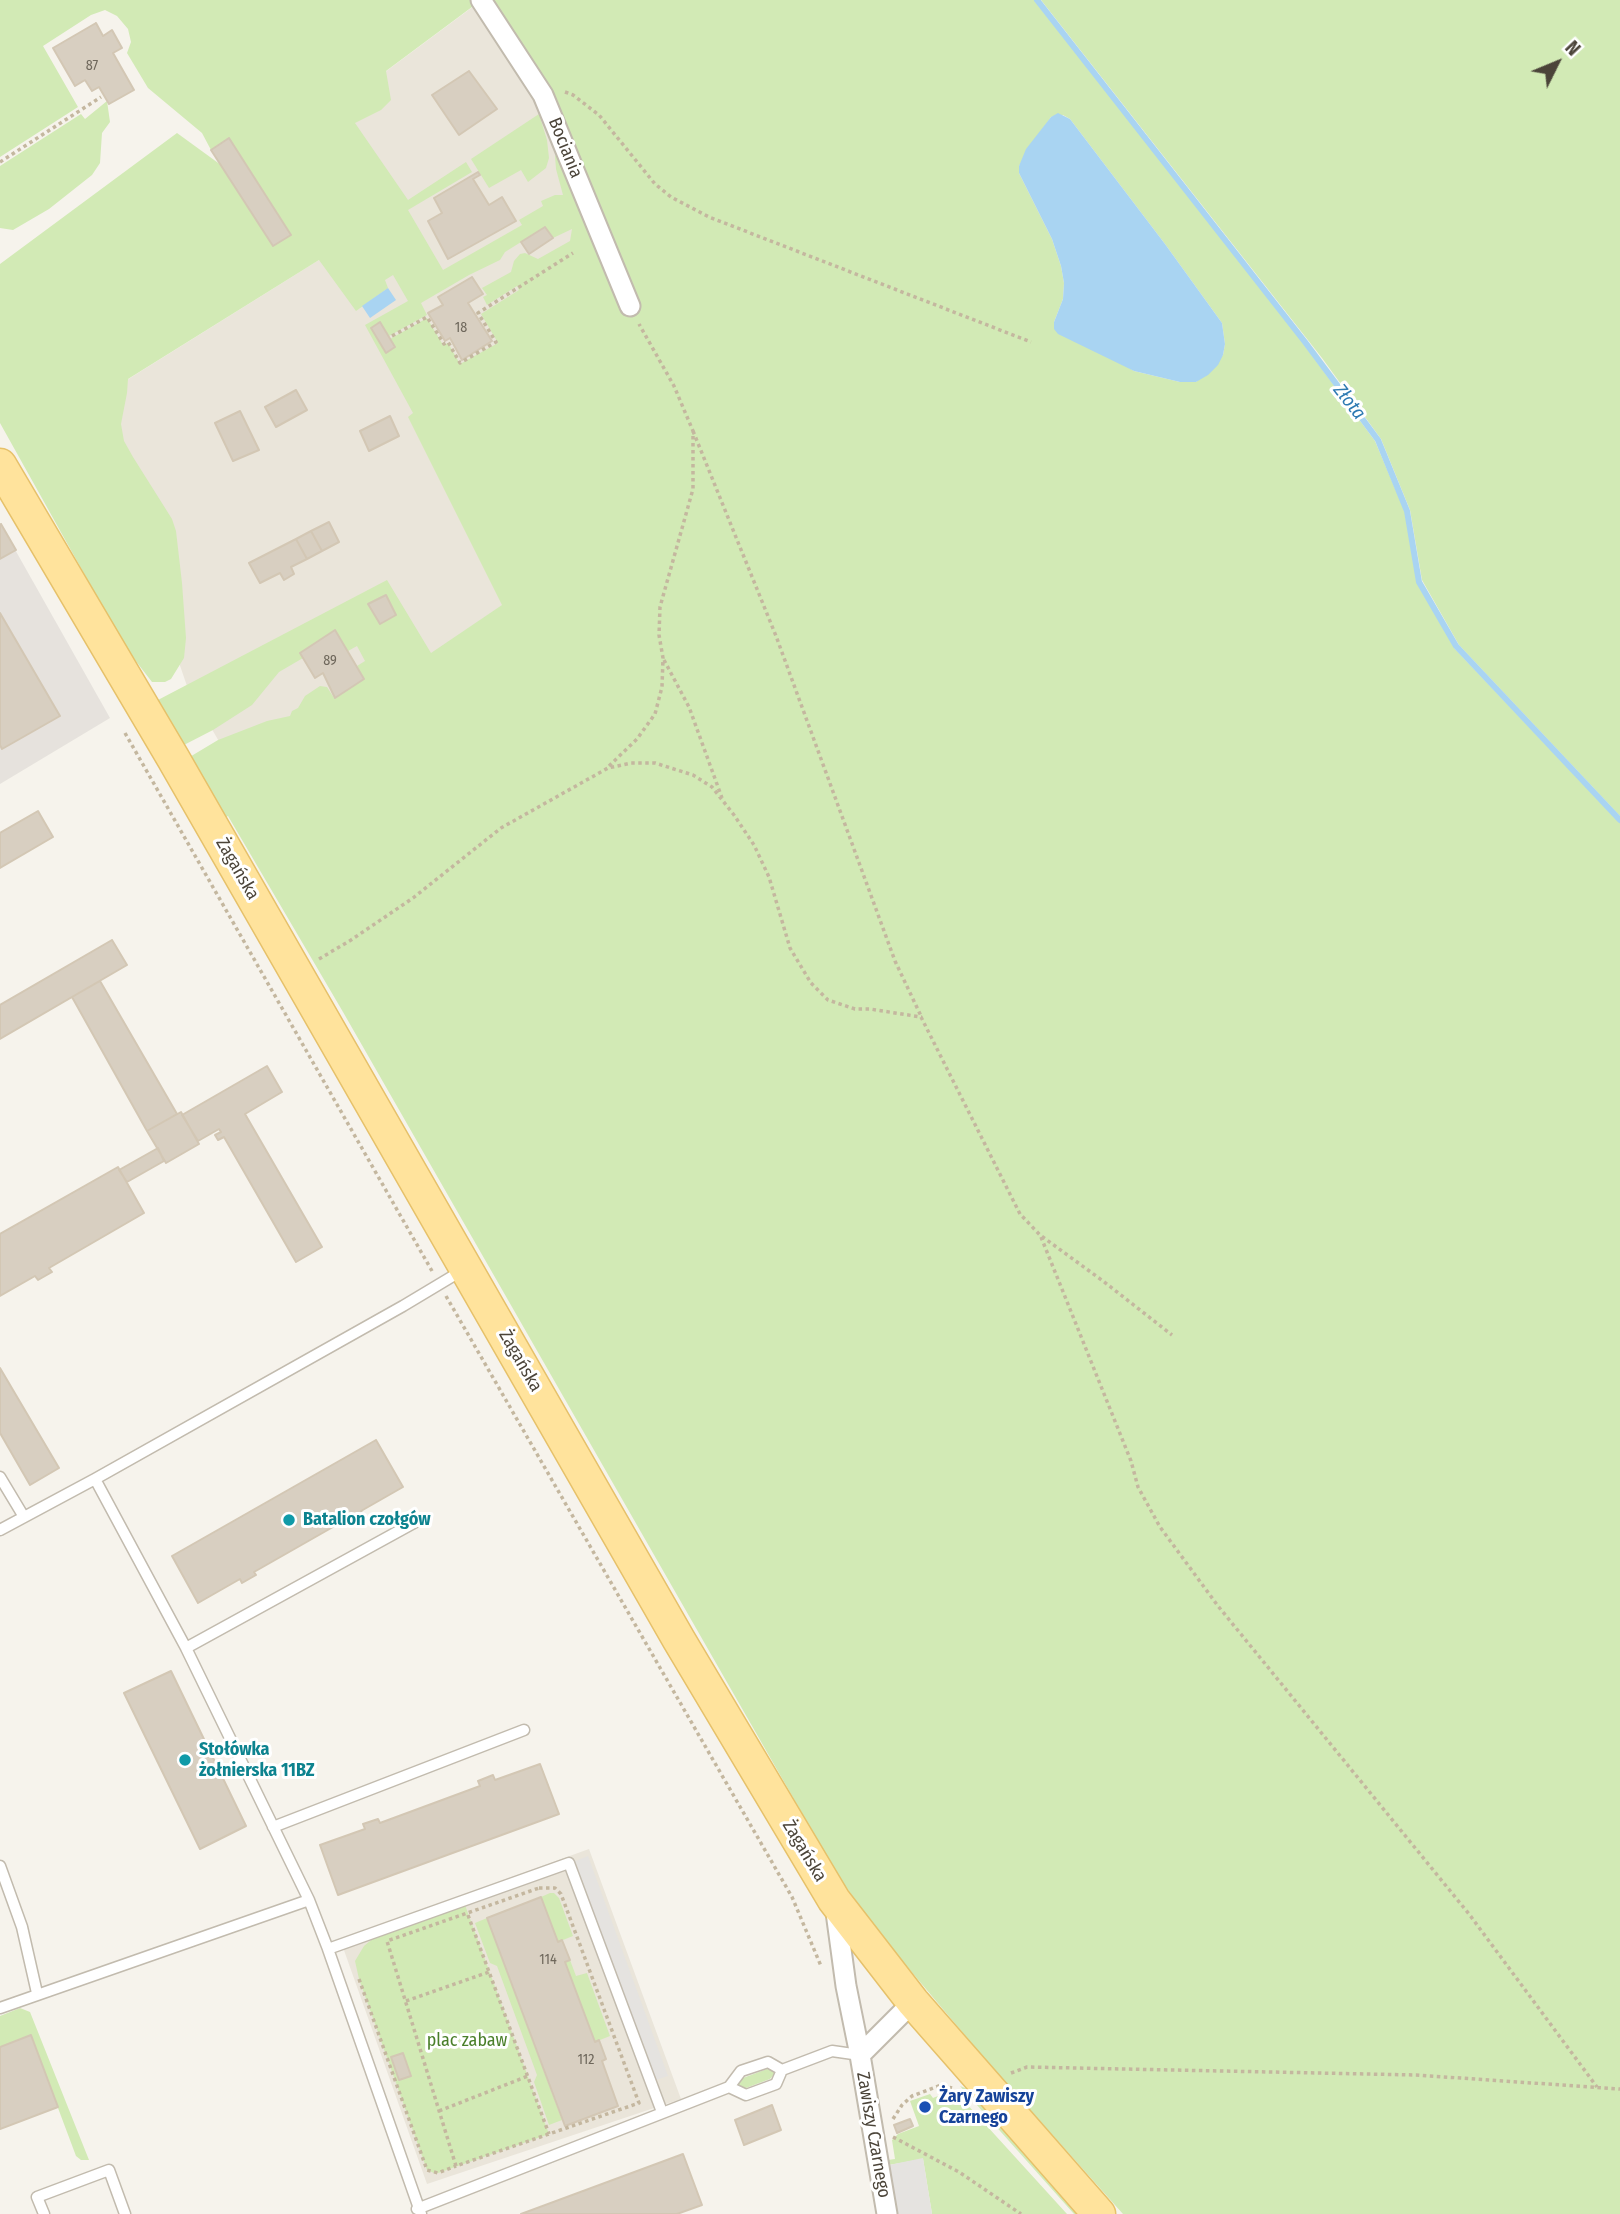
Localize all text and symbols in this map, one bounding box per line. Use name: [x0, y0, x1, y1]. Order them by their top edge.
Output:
north arrow: [1522, 28, 1592, 98]
text: N: [1560, 36, 1585, 60]
house number: 87: [86, 58, 98, 74]
street label: Bociania: [543, 115, 587, 181]
house number: 18: [455, 320, 467, 336]
water label: Złota: [1328, 380, 1370, 424]
house number: 89: [323, 653, 337, 669]
street label: Żagańska: [211, 834, 263, 904]
street label: Żagańska: [494, 1326, 546, 1396]
place label: Batalion czołgów: [303, 1509, 431, 1531]
marker: Batalion czołgów: [281, 1512, 297, 1528]
place label: Stołówka żołnierska 11BZ: [199, 1739, 315, 1782]
marker: Stołówka żołnierska 11BZ: [177, 1752, 193, 1768]
street label: Żagańska: [777, 1816, 831, 1886]
house number: 114: [539, 1952, 557, 1968]
park label: plac zabaw: [427, 2030, 507, 2052]
house number: 112: [578, 2052, 594, 2068]
street label: Zawiszy Czarnego: [851, 2070, 895, 2200]
place label: Żary Zawiszy Czarnego: [939, 2086, 1034, 2128]
marker: Żary Zawiszy Czarnego: [917, 2099, 933, 2115]

